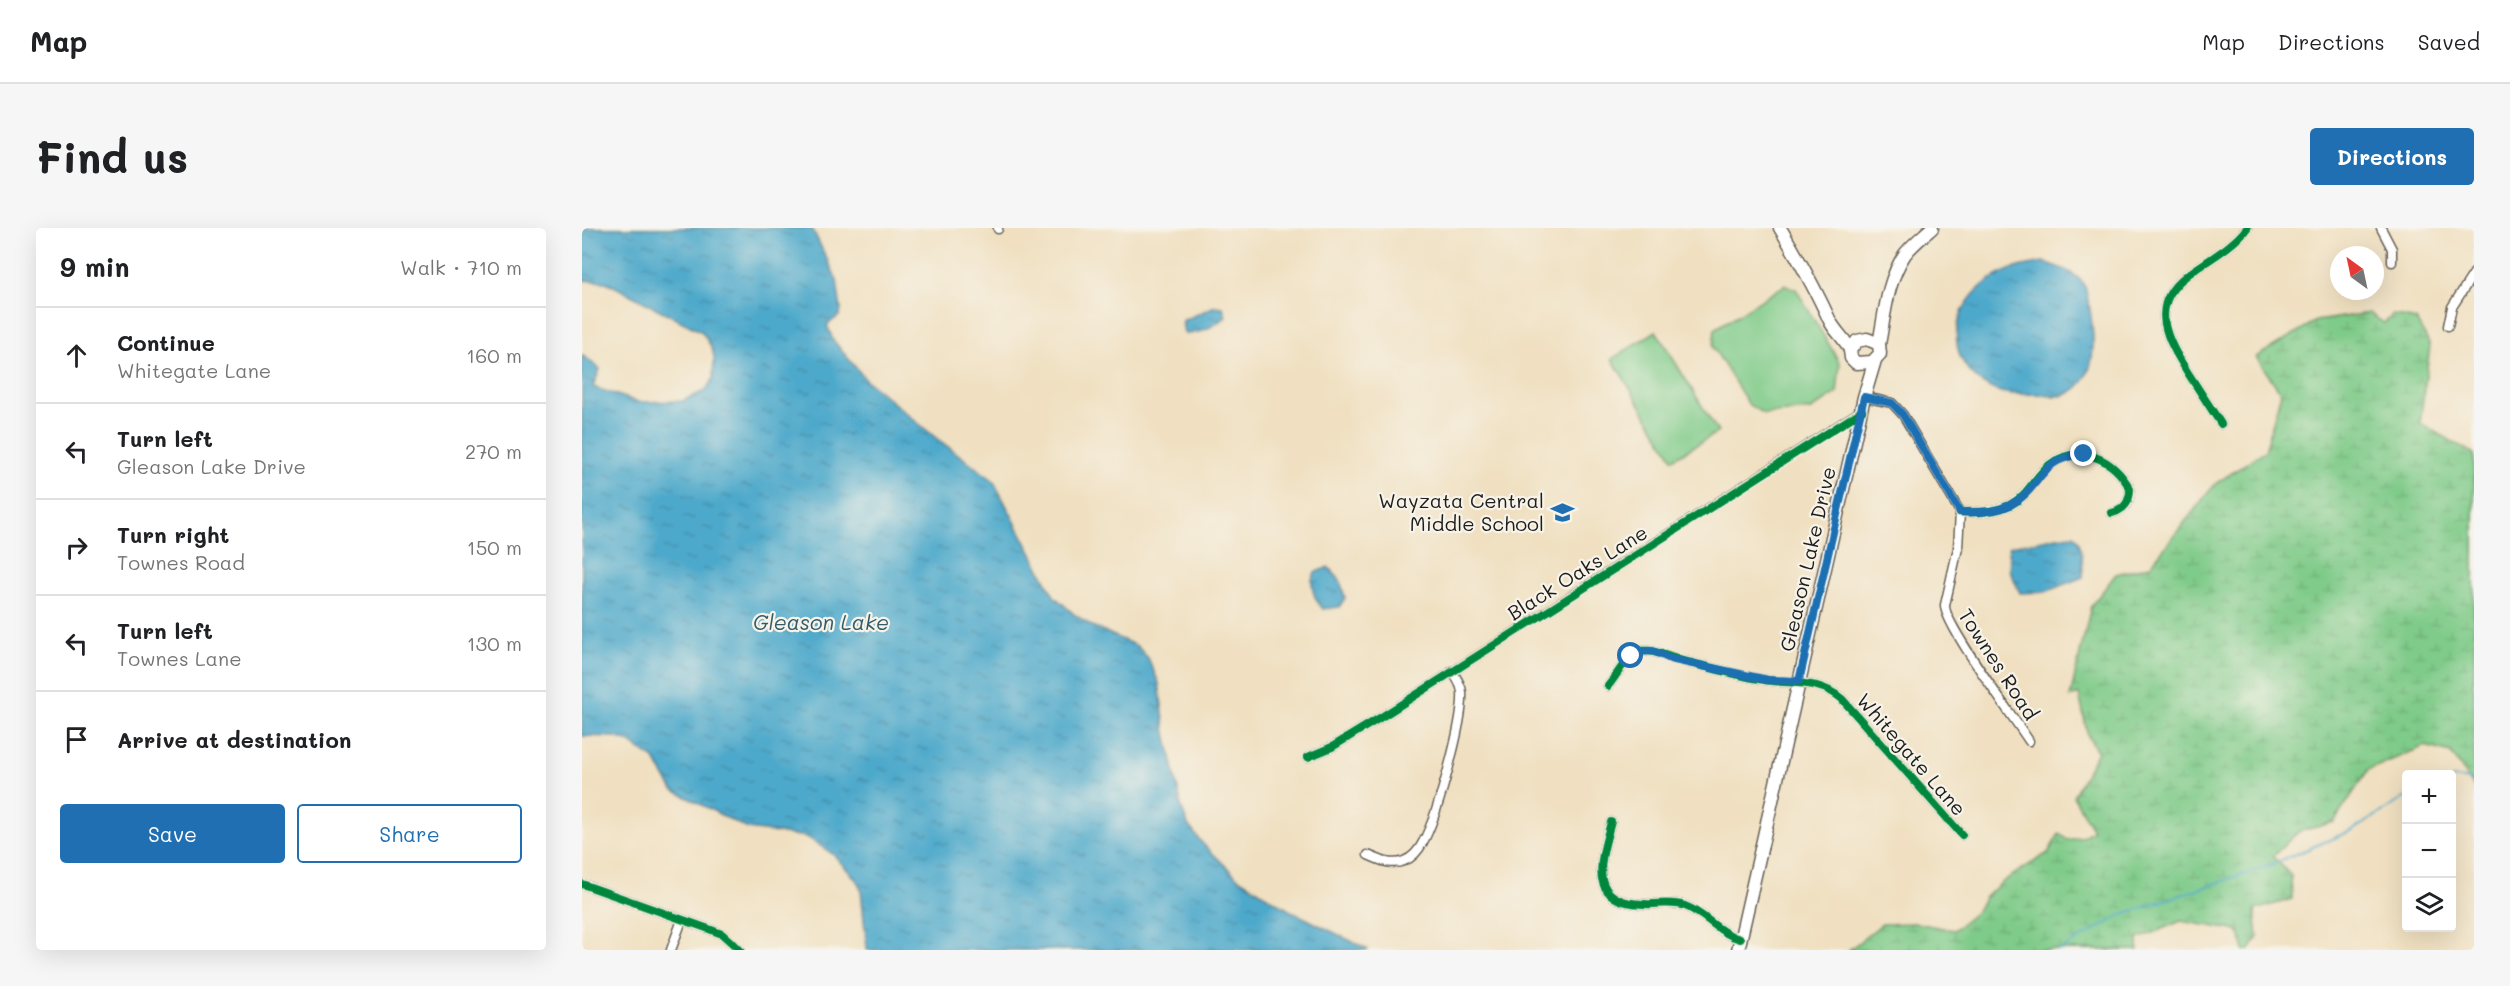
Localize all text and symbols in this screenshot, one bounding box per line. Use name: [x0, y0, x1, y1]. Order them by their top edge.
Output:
text: Map: [30, 23, 87, 59]
text: Map: [2202, 28, 2245, 55]
text: Directions: [2278, 28, 2385, 55]
text: Saved: [2418, 28, 2480, 55]
button: Directions: [2310, 128, 2474, 185]
text: Find us: [36, 129, 188, 184]
north arrow: [2330, 246, 2384, 300]
text: 9 min: [60, 250, 129, 284]
text: Walk · 710 m: [400, 254, 522, 280]
text: Continue: [117, 328, 215, 357]
icon: ahead: [60, 339, 93, 372]
text: 160 m: [466, 342, 522, 368]
text: Whitegate Lane: [117, 357, 271, 383]
text: Turn left: [117, 424, 213, 453]
icon: left: [60, 435, 93, 468]
text: 270 m: [465, 438, 522, 464]
route end: [2070, 440, 2096, 466]
text: Gleason Lake Drive: [117, 453, 306, 479]
street label: Gleason Lake Drive: [1773, 464, 1841, 654]
place label: Wayzata Central Middle School: [1378, 487, 1544, 536]
school or university icon: Wayzata Central Middle School: [1549, 499, 1575, 525]
street label: Black Oaks Lane: [1502, 519, 1652, 625]
text: Turn right: [117, 520, 229, 549]
icon: right: [60, 531, 93, 564]
text: 150 m: [467, 534, 522, 560]
text: Townes Road: [117, 549, 245, 575]
street label: Townes Road: [1953, 603, 2045, 725]
water label: Gleason Lake: [753, 608, 889, 635]
text: Turn left: [117, 616, 213, 645]
icon: left: [60, 627, 93, 660]
text: 130 m: [467, 630, 522, 656]
route start: [1617, 642, 1643, 668]
text: Townes Lane: [117, 645, 242, 671]
street label: Whitegate Lane: [1852, 687, 1972, 821]
icon: arrive: [60, 723, 93, 756]
text: Arrive at destination: [117, 725, 352, 754]
map controls: [2402, 770, 2456, 932]
button: +: [2402, 770, 2456, 824]
button: Save: [60, 804, 285, 863]
button: Share: [297, 804, 522, 863]
button: −: [2402, 824, 2456, 878]
button: layers: [2402, 878, 2456, 932]

